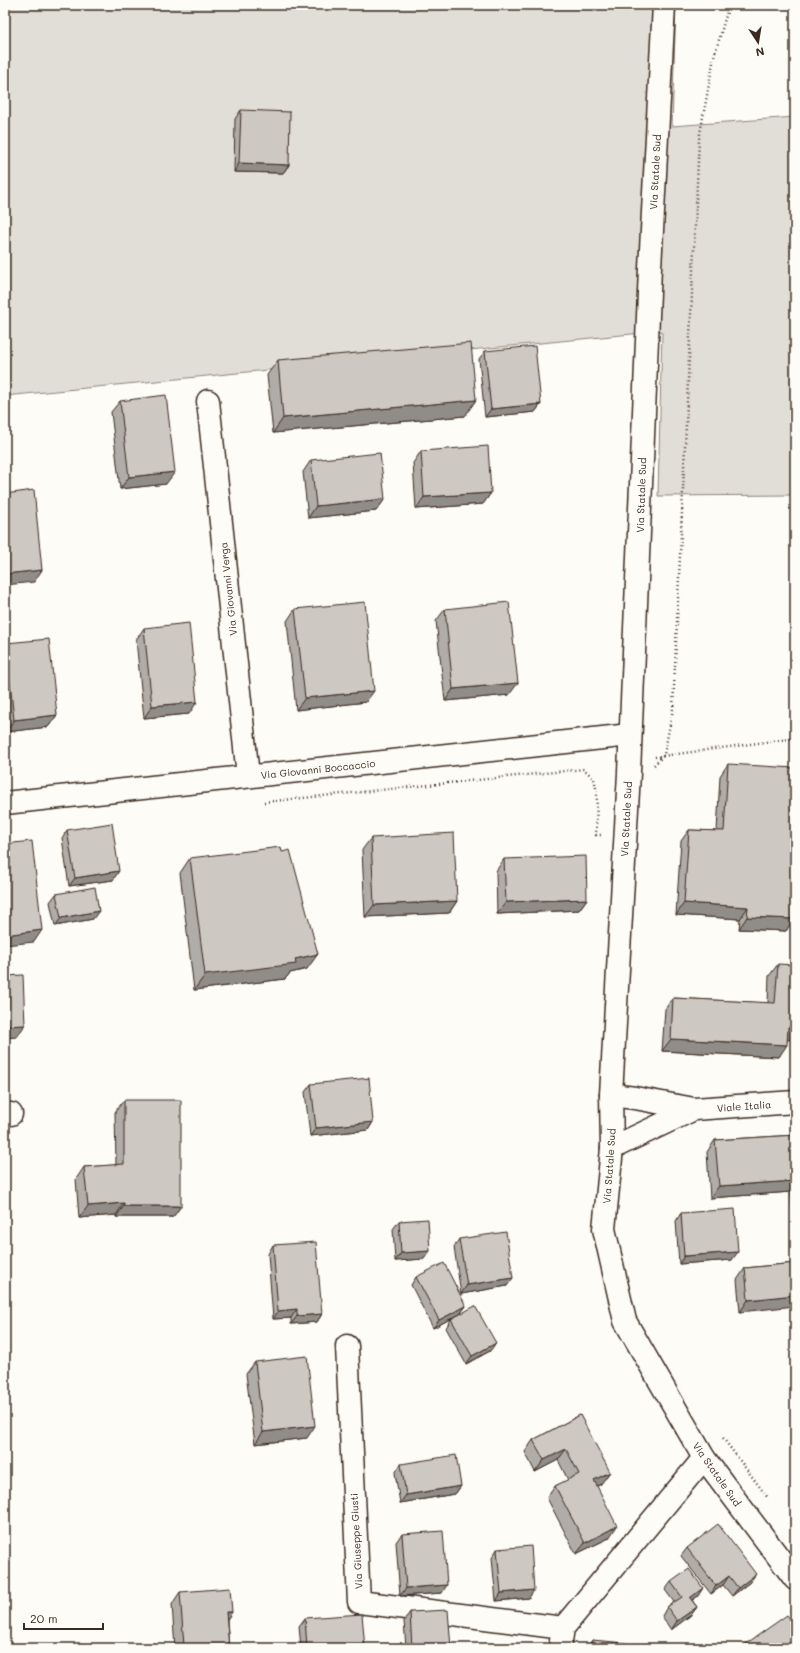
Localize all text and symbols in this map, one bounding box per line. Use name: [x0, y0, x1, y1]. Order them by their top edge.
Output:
north arrow: [738, 22, 778, 62]
text: N: [755, 44, 766, 60]
street label: Via Statale Sud: [646, 134, 664, 210]
street label: Via Statale Sud: [633, 457, 649, 533]
street label: Via Giovanni Verga: [216, 542, 240, 636]
street label: Via Giovanni Boccaccio: [260, 756, 376, 782]
street label: Via Statale Sud: [617, 781, 635, 857]
street label: Viale Italia: [716, 1097, 772, 1115]
street label: Via Statale Sud: [599, 1128, 619, 1204]
street label: Via Statale Sud: [690, 1439, 744, 1509]
street label: Via Giuseppe Giusti: [346, 1493, 366, 1589]
scale bar: [24, 1605, 103, 1631]
text: 20 m: [30, 1610, 58, 1626]

